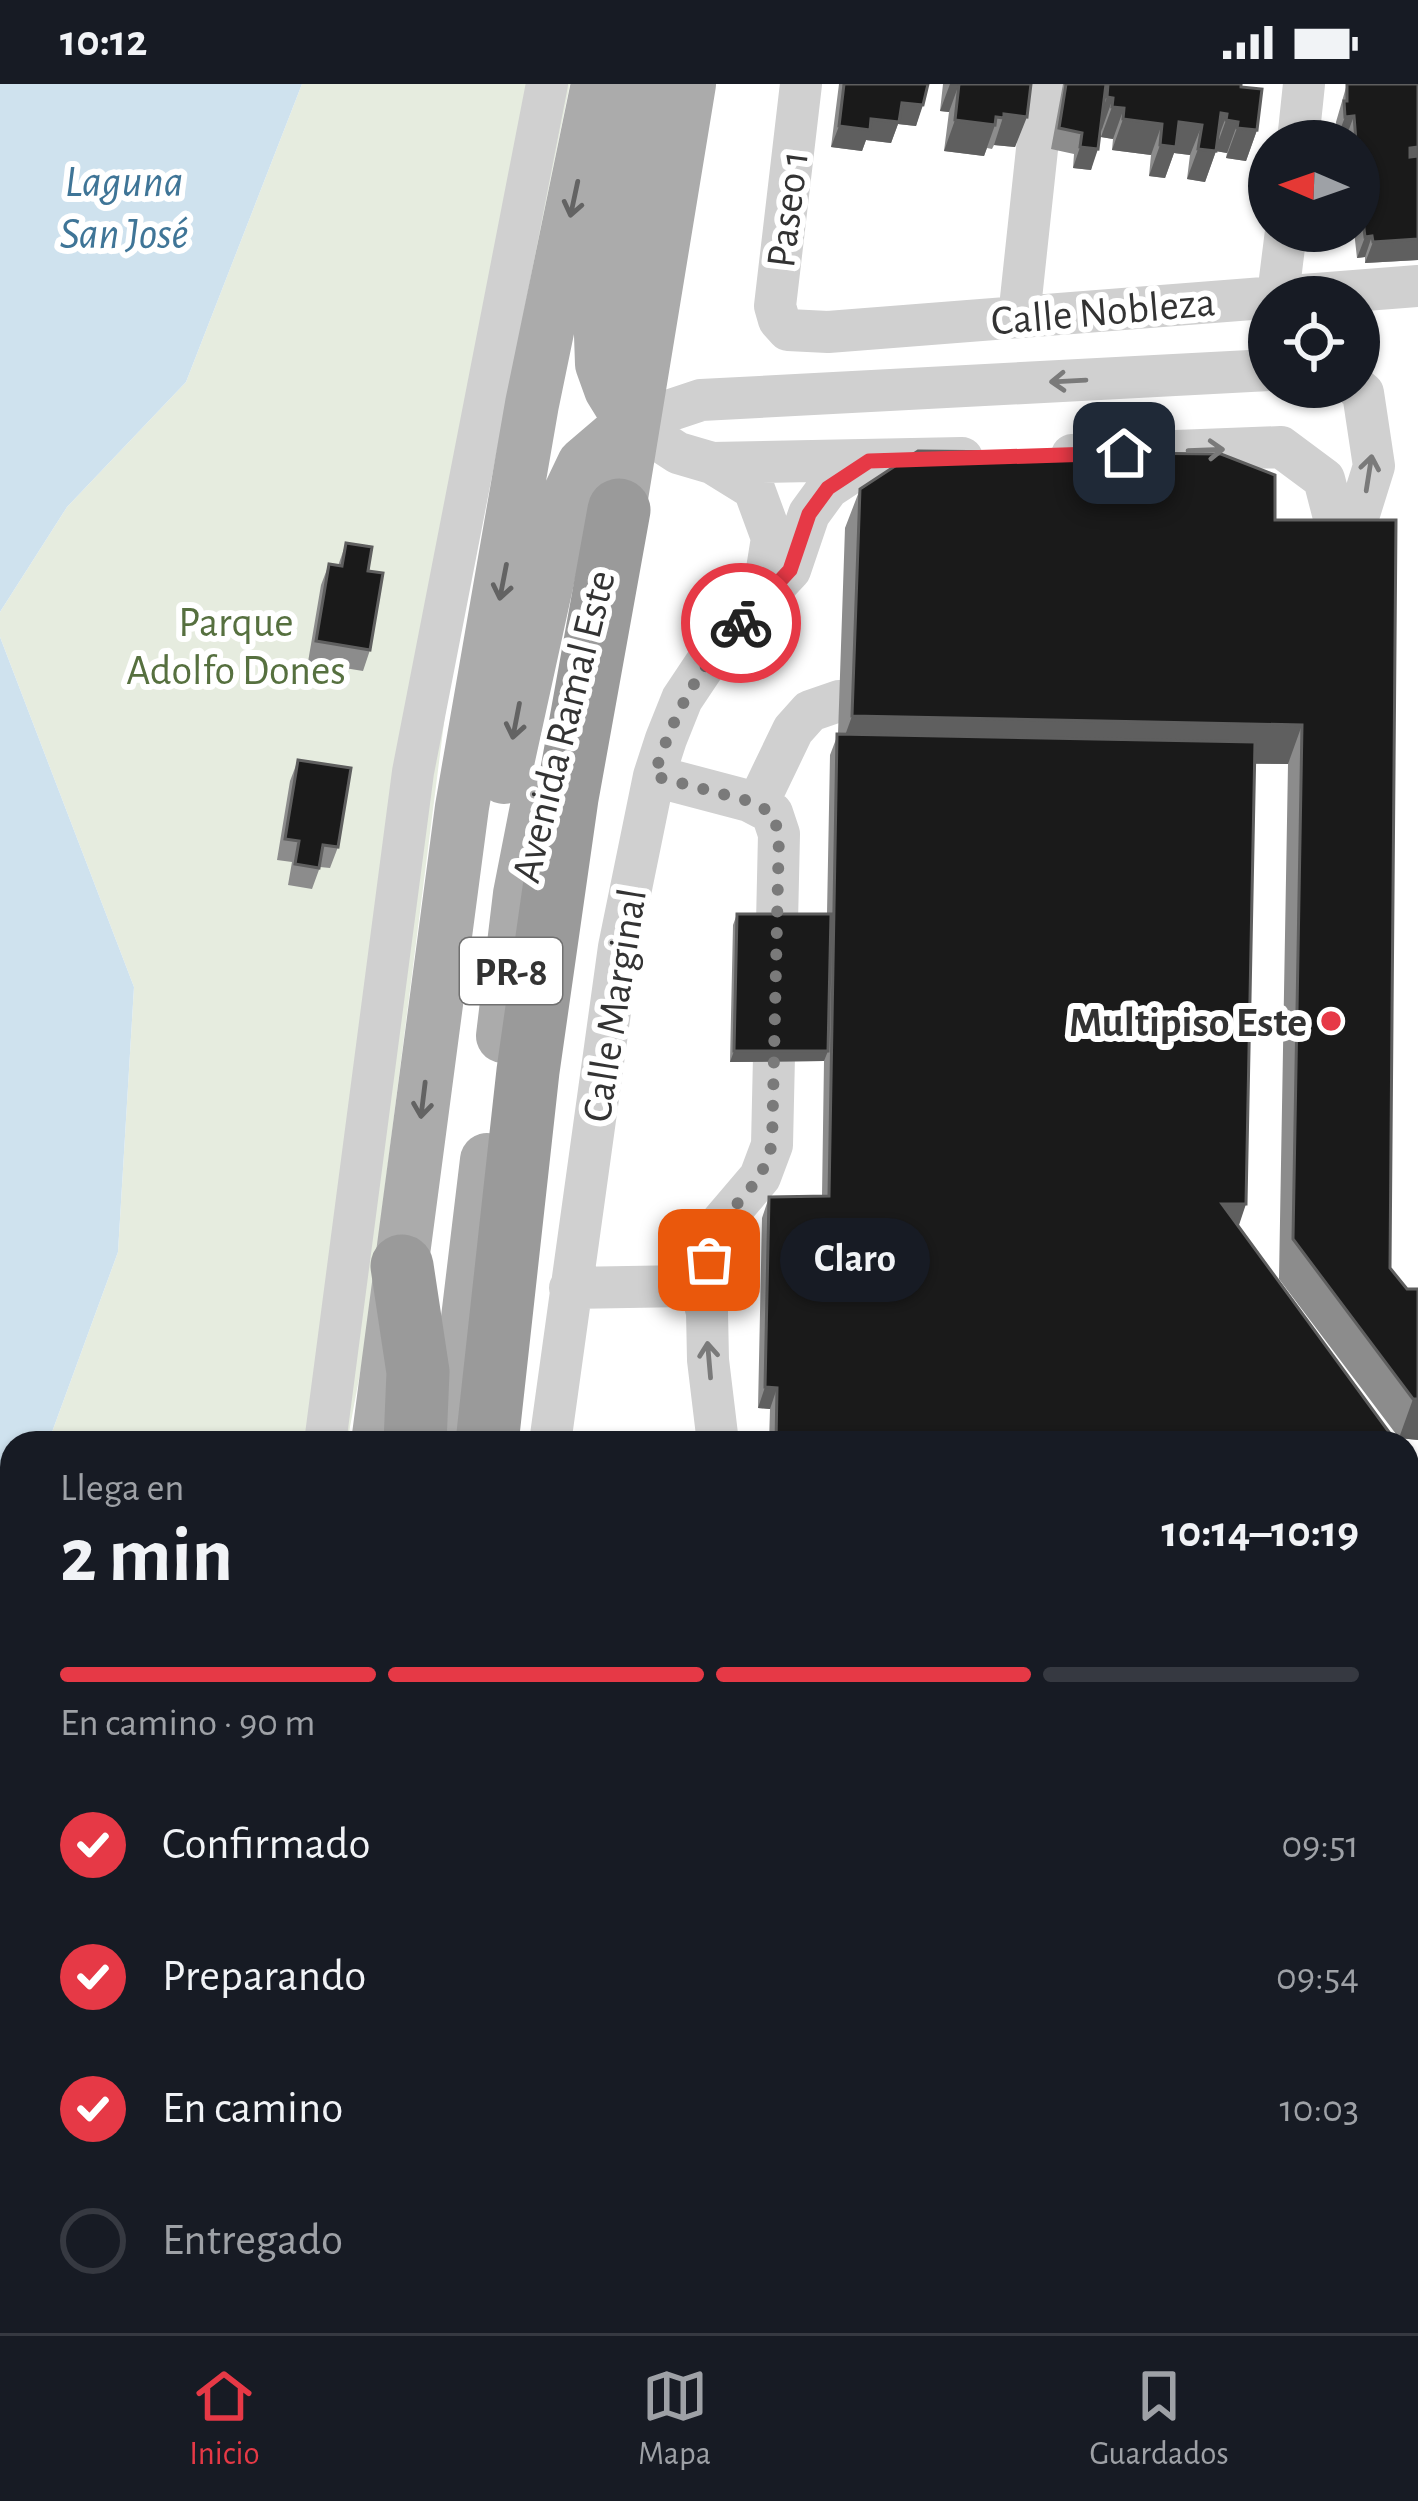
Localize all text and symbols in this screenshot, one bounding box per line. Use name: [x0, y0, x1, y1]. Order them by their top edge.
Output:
text: 10:12: [60, 19, 147, 64]
north arrow: [1248, 120, 1380, 252]
map controls: [1248, 120, 1380, 408]
street label: Paseo 1: [760, 149, 816, 270]
water label: Laguna San José: [59, 160, 189, 257]
one-way arrow: [562, 178, 584, 217]
button: locate: [1248, 276, 1380, 408]
street label: Calle Nobleza: [989, 281, 1217, 343]
one-way arrow: [1049, 369, 1088, 392]
pin: [1073, 402, 1175, 504]
icon: home: [1091, 420, 1157, 486]
one-way arrow: [1186, 438, 1225, 461]
one-way arrow: [1358, 454, 1381, 493]
one-way arrow: [491, 562, 514, 601]
courier: [681, 563, 801, 683]
street label: Avenida Ramal Este: [505, 566, 623, 887]
icon: bike: [708, 590, 774, 656]
park label: Parque Adolfo Dones: [126, 602, 346, 692]
one-way arrow: [504, 701, 526, 740]
street label: Calle Marginal: [576, 886, 654, 1125]
road number: PR-8: [460, 938, 562, 1004]
place label: Multipiso Este: [1069, 1002, 1307, 1044]
marker: Multipiso Este: [1318, 1008, 1344, 1034]
one-way arrow: [411, 1079, 433, 1118]
pin: [658, 1209, 760, 1311]
callout: Claro: [781, 1218, 931, 1302]
icon: bag: [676, 1227, 742, 1293]
text: Claro: [814, 1240, 896, 1279]
one-way arrow: [698, 1342, 721, 1381]
text: Llega en: [60, 1469, 185, 1508]
text: 10:14–10:19: [1162, 1510, 1359, 1555]
text: 2 min: [60, 1518, 233, 1596]
text: En camino · 90 m: [60, 1704, 316, 1743]
icon: check: [60, 1812, 126, 1878]
text: Confirmado: [162, 1822, 371, 1867]
text: 09:51: [1281, 1826, 1359, 1865]
icon: check: [60, 1944, 126, 2010]
text: Preparando: [162, 1954, 366, 1999]
text: 09:54: [1276, 1958, 1359, 1997]
icon: check: [60, 2076, 126, 2142]
text: En camino: [162, 2086, 343, 2131]
text: 10:03: [1279, 2090, 1359, 2129]
text: Entregado: [162, 2218, 343, 2263]
tab: Inicio: [189, 2363, 260, 2475]
tab: Mapa: [638, 2363, 711, 2475]
tab: Guardados: [1089, 2363, 1229, 2475]

